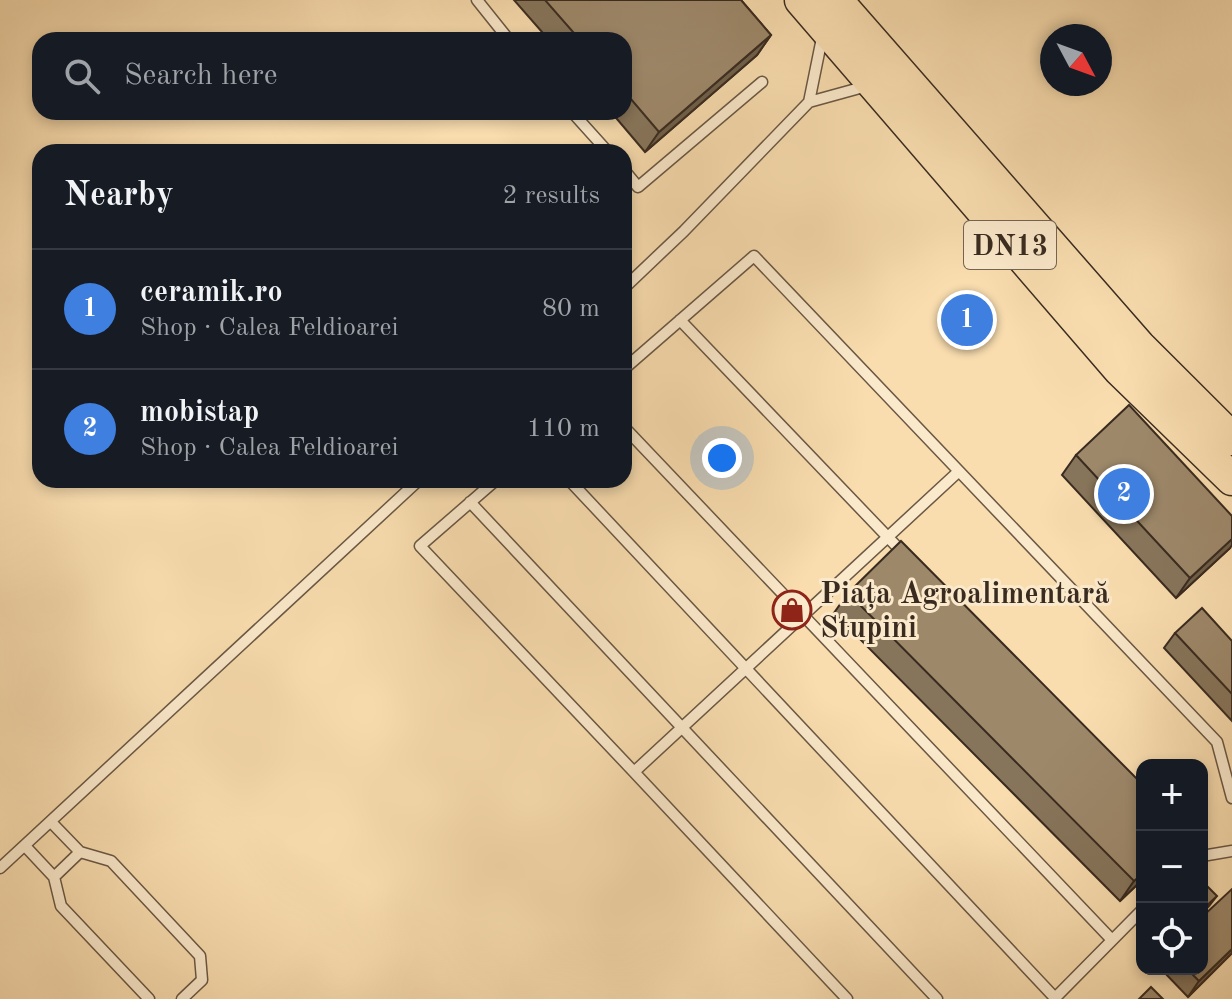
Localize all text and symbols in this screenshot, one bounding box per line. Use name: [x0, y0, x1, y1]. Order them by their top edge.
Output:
north arrow: [1040, 24, 1112, 96]
search box: [32, 32, 632, 120]
icon: search: [60, 54, 104, 98]
text: Search here: [124, 61, 278, 91]
text: Nearby: [64, 179, 174, 213]
text: 2 results: [502, 183, 600, 209]
road number: DN13: [964, 221, 1056, 269]
text: ceramik.ro: [140, 278, 283, 308]
pin: 1: [941, 290, 993, 350]
text: 1: [82, 296, 98, 322]
text: 80 m: [542, 296, 600, 322]
text: Shop · Calea Feldioarei: [140, 315, 399, 341]
text: mobistap: [140, 398, 259, 428]
text: 2: [82, 416, 98, 442]
text: 110 m: [527, 416, 600, 442]
text: Shop · Calea Feldioarei: [140, 435, 399, 461]
your location: [702, 438, 742, 478]
pin: 2: [1098, 464, 1150, 524]
place label: Piața Agroalimentară Stupini: [820, 580, 1110, 644]
shop icon: Piața Agroalimentară Stupini: [771, 589, 813, 631]
map controls: [1136, 759, 1208, 975]
button: +: [1136, 759, 1208, 831]
button: −: [1136, 831, 1208, 903]
button: locate: [1136, 903, 1208, 975]

